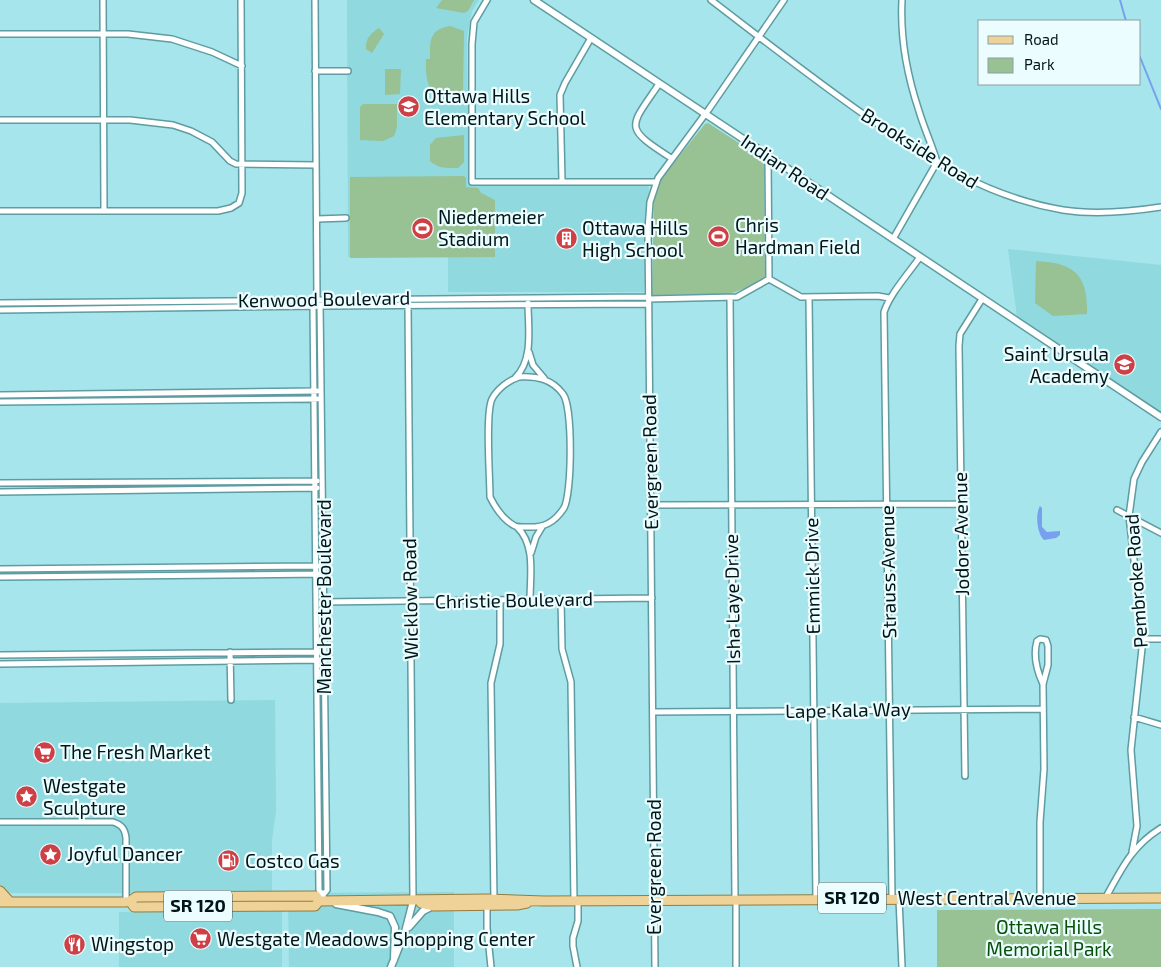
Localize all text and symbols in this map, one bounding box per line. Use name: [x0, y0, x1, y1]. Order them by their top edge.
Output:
legend: [978, 20, 1141, 85]
text: Road: [1024, 30, 1059, 48]
text: Park: [1024, 55, 1055, 73]
place label: Ottawa Hills Elementary School: [424, 84, 586, 129]
school or university icon: Ottawa Hills Elementary School: [396, 95, 420, 119]
street label: Brookside Road: [857, 102, 983, 193]
street label: Indian Road: [737, 129, 834, 204]
place label: Niedermeier Stadium: [438, 205, 545, 250]
place label: Chris Hardman Field: [735, 213, 860, 258]
sports icon: Niedermeier Stadium: [410, 216, 434, 240]
place label: Ottawa Hills High School: [582, 216, 688, 261]
sports icon: Chris Hardman Field: [707, 224, 731, 248]
building icon: Ottawa Hills High School: [554, 227, 578, 251]
street label: Kenwood Boulevard: [238, 285, 410, 312]
place label: Saint Ursula Academy: [1004, 342, 1109, 387]
school or university icon: Saint Ursula Academy: [1113, 353, 1137, 377]
street label: Evergreen Road: [637, 394, 662, 530]
street label: Jodore Avenue: [948, 472, 973, 596]
street label: Manchester Boulevard: [312, 499, 335, 695]
street label: Strauss Avenue: [875, 505, 900, 639]
street label: Pembroke Road: [1119, 513, 1152, 649]
street label: Emmick Drive: [799, 517, 824, 635]
street label: Isha Laye Drive: [719, 534, 744, 664]
street label: Wicklow Road: [397, 538, 422, 660]
street label: Christie Boulevard: [435, 587, 593, 612]
street label: Lape Kala Way: [785, 697, 911, 722]
supermarket icon: The Fresh Market: [32, 740, 56, 764]
place label: The Fresh Market: [60, 740, 210, 763]
place label: Westgate Sculpture: [43, 774, 126, 819]
place icon: Westgate Sculpture: [15, 785, 39, 809]
street label: Evergreen Road: [642, 799, 665, 935]
place icon: Joyful Dancer: [39, 842, 63, 866]
place label: Joyful Dancer: [67, 842, 183, 865]
fuel station icon: Costco Gas: [217, 849, 241, 873]
place label: Costco Gas: [245, 849, 340, 872]
road number: SR 120: [818, 882, 886, 914]
street label: West Central Avenue: [898, 886, 1076, 909]
road number: SR 120: [164, 890, 232, 921]
park label: Ottawa Hills Memorial Park: [986, 915, 1112, 960]
supermarket icon: Westgate Meadows Shopping Center: [189, 927, 213, 951]
place label: Westgate Meadows Shopping Center: [217, 927, 535, 950]
restaurant icon: Wingstop: [63, 932, 87, 956]
place label: Wingstop: [91, 932, 174, 955]

